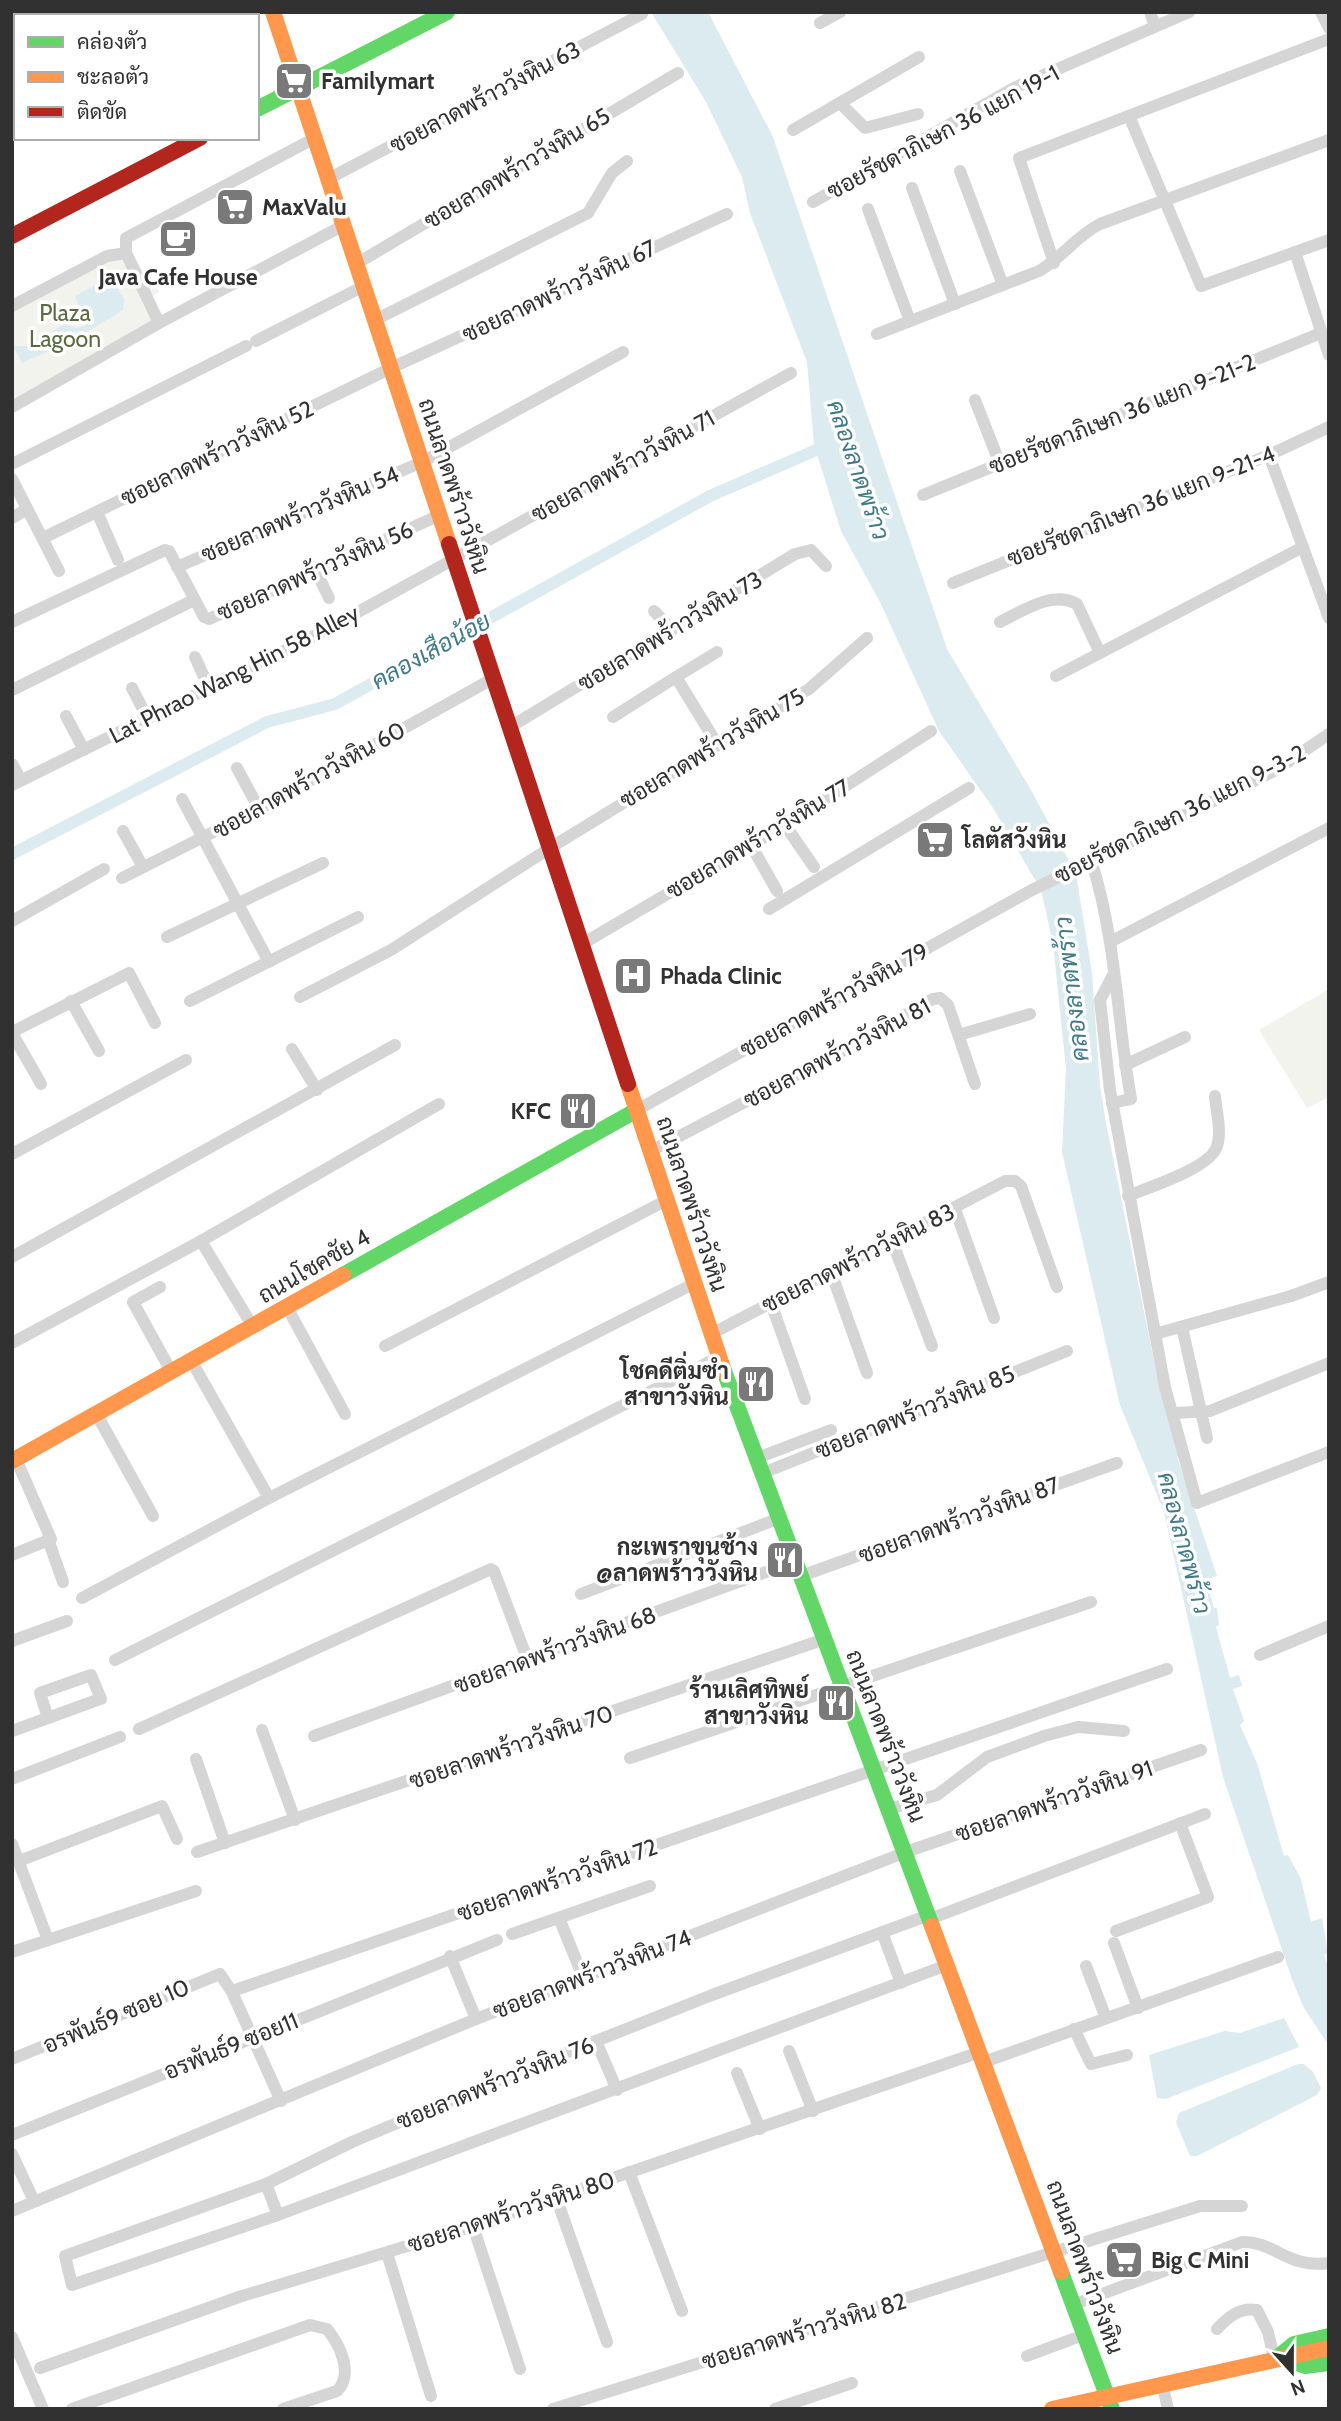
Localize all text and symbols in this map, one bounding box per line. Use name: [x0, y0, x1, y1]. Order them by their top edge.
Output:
legend: [14, 14, 259, 140]
text: คล่องตัว: [77, 29, 147, 54]
street label: ซอยลาดพร้าววังหิน 63: [384, 34, 585, 159]
street label: ซอยรัชดาภิเษก 36 แยก 19-1: [822, 59, 1064, 205]
supermarket icon: Familymart: [273, 60, 315, 102]
text: ชะลอตัว: [77, 64, 149, 89]
place label: Familymart: [321, 67, 434, 95]
text: ติดขัด: [77, 99, 127, 124]
street label: ซอยลาดพร้าววังหิน 65: [419, 101, 615, 235]
supermarket icon: MaxValu: [214, 186, 256, 228]
place label: MaxValu: [262, 193, 347, 221]
cafe icon: Java Cafe House: [157, 218, 199, 260]
street label: ซอยลาดพร้าววังหิน 67: [457, 233, 661, 348]
place label: Java Cafe House: [97, 263, 258, 291]
park label: Plaza Lagoon: [29, 299, 101, 353]
street label: ซอยรัชดาภิเษก 36 แยก 9-21-2: [985, 348, 1259, 480]
street label: ซอยลาดพร้าววังหิน 52: [116, 393, 318, 512]
street label: ถนนลาดพร้าววังหิน: [412, 394, 497, 577]
water label: คลองลาดพร้าว: [821, 396, 896, 544]
street label: ซอยลาดพร้าววังหิน 71: [526, 403, 720, 528]
street label: ซอยรัชดาภิเษก 36 แยก 9-21-4: [1003, 439, 1279, 573]
street label: ซอยลาดพร้าววังหิน 54: [197, 459, 403, 568]
street label: ซอยลาดพร้าววังหิน 56: [212, 514, 417, 627]
street label: ซอยลาดพร้าววังหิน 73: [572, 564, 767, 697]
street label: Lat Phrao Wang Hin 58 Alley: [104, 599, 364, 749]
water label: คลองเสือน้อย: [366, 606, 496, 695]
street label: ซอยลาดพร้าววังหิน 75: [614, 681, 809, 814]
street label: ซอยลาดพร้าววังหิน 60: [208, 715, 410, 844]
street label: ซอยรัชดาภิเษก 36 แยก 9-3-2: [1050, 738, 1310, 890]
street label: ซอยลาดพร้าววังหิน 77: [661, 772, 855, 905]
supermarket icon: โลตัสวังหิน: [914, 819, 956, 861]
place label: โลตัสวังหิน: [960, 824, 1067, 854]
water label: คลองลาดพร้าว: [1048, 915, 1095, 1063]
street label: ซอยลาดพร้าววังหิน 79: [735, 936, 933, 1063]
hospital icon: Phada Clinic: [612, 955, 654, 997]
place label: Phada Clinic: [660, 962, 782, 990]
street label: ซอยลาดพร้าววังหิน 81: [738, 991, 935, 1114]
restaurant icon: KFC: [557, 1090, 599, 1132]
place label: KFC: [511, 1097, 551, 1125]
street label: ถนนลาดพร้าววังหิน: [650, 1112, 735, 1295]
street label: ซอยลาดพร้าววังหิน 83: [756, 1196, 959, 1319]
street label: ถนนโชคชัย 4: [252, 1221, 375, 1309]
place label: โชคดีติ่มซำ สาขาวังหิน: [618, 1351, 729, 1411]
street label: ซอยลาดพร้าววังหิน 85: [811, 1358, 1019, 1465]
restaurant icon: โชคดีติ่มซำ สาขาวังหิน: [735, 1363, 777, 1405]
water label: คลองลาดพร้าว: [1152, 1469, 1217, 1617]
street label: ซอยลาดพร้าววังหิน 87: [854, 1470, 1064, 1569]
place label: กะเพราขุนช้าง @ลาดพร้าววังหิน: [596, 1531, 758, 1587]
restaurant icon: กะเพราขุนช้าง @ลาดพร้าววังหิน: [764, 1539, 806, 1581]
street label: ซอยลาดพร้าววังหิน 68: [450, 1599, 660, 1700]
street label: ถนนลาดพร้าววังหิน: [840, 1645, 933, 1826]
place label: ร้านเลิศทิพย์ สาขาวังหิน: [689, 1674, 810, 1730]
restaurant icon: ร้านเลิศทิพย์ สาขาวังหิน: [815, 1682, 857, 1724]
street label: ซอยลาดพร้าววังหิน 70: [405, 1698, 617, 1795]
street label: ซอยลาดพร้าววังหิน 91: [951, 1753, 1156, 1848]
street label: ซอยลาดพร้าววังหิน 72: [453, 1832, 661, 1927]
street label: ซอยลาดพร้าววังหิน 74: [488, 1922, 695, 2025]
street label: อรพันธ์9 ซอย 10: [38, 1971, 193, 2059]
street label: อรพันธ์9 ซอย11: [159, 2004, 302, 2086]
street label: ซอยลาดพร้าววังหิน 76: [392, 2030, 598, 2135]
street label: ซอยลาดพร้าววังหิน 80: [404, 2164, 618, 2259]
street label: ถนนลาดพร้าววังหิน: [1041, 2176, 1130, 2358]
supermarket icon: Big C Mini: [1103, 2239, 1145, 2281]
place label: Big C Mini: [1151, 2246, 1249, 2274]
street label: ซอยลาดพร้าววังหิน 82: [698, 2286, 910, 2375]
north arrow: [1257, 2337, 1327, 2407]
text: N: [1288, 2374, 1308, 2401]

